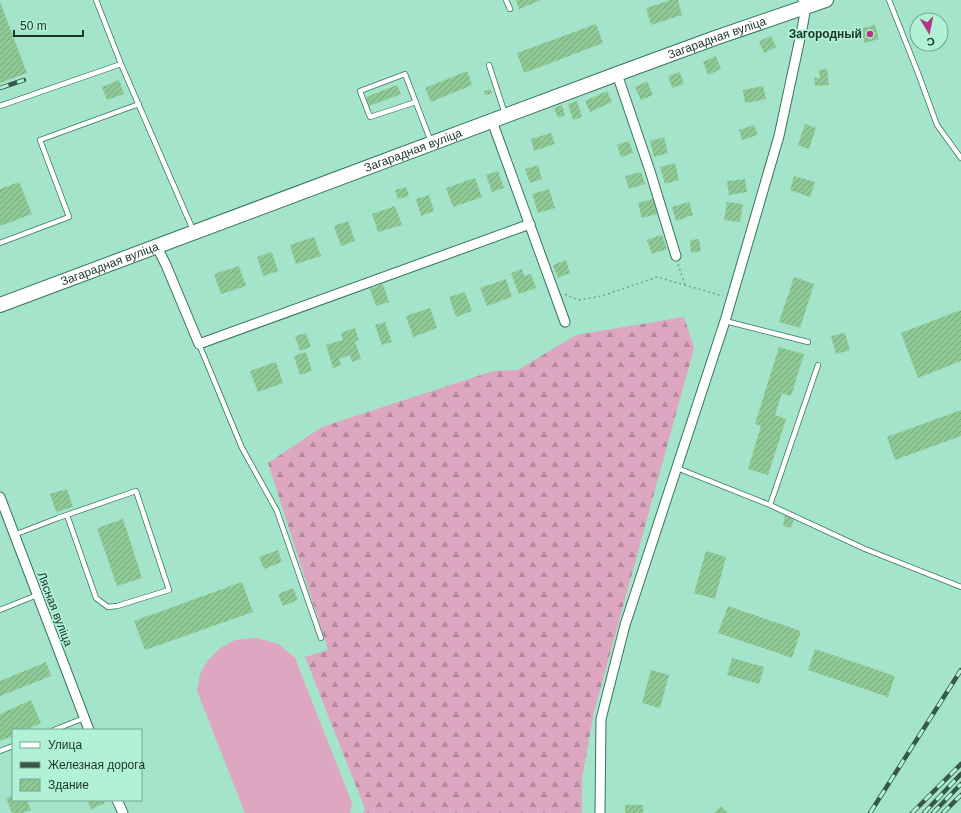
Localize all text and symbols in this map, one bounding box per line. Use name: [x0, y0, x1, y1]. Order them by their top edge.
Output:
scale bar: [14, 12, 83, 38]
north arrow: [909, 12, 949, 52]
street label: Загарадная вуліца: [666, 14, 768, 62]
text: 50 m: [20, 19, 47, 33]
place label: Загородный: [789, 27, 862, 41]
marker: Загородный: [865, 29, 875, 39]
text: С: [926, 35, 936, 48]
street label: Загарадная вуліца: [362, 126, 464, 175]
street label: Загарадная вуліца: [59, 239, 161, 289]
street label: Лясная вуліца: [34, 570, 76, 648]
legend: [12, 729, 142, 801]
text: Улица: [48, 738, 82, 752]
text: Железная дорога: [48, 758, 145, 772]
text: Здание: [48, 778, 89, 792]

